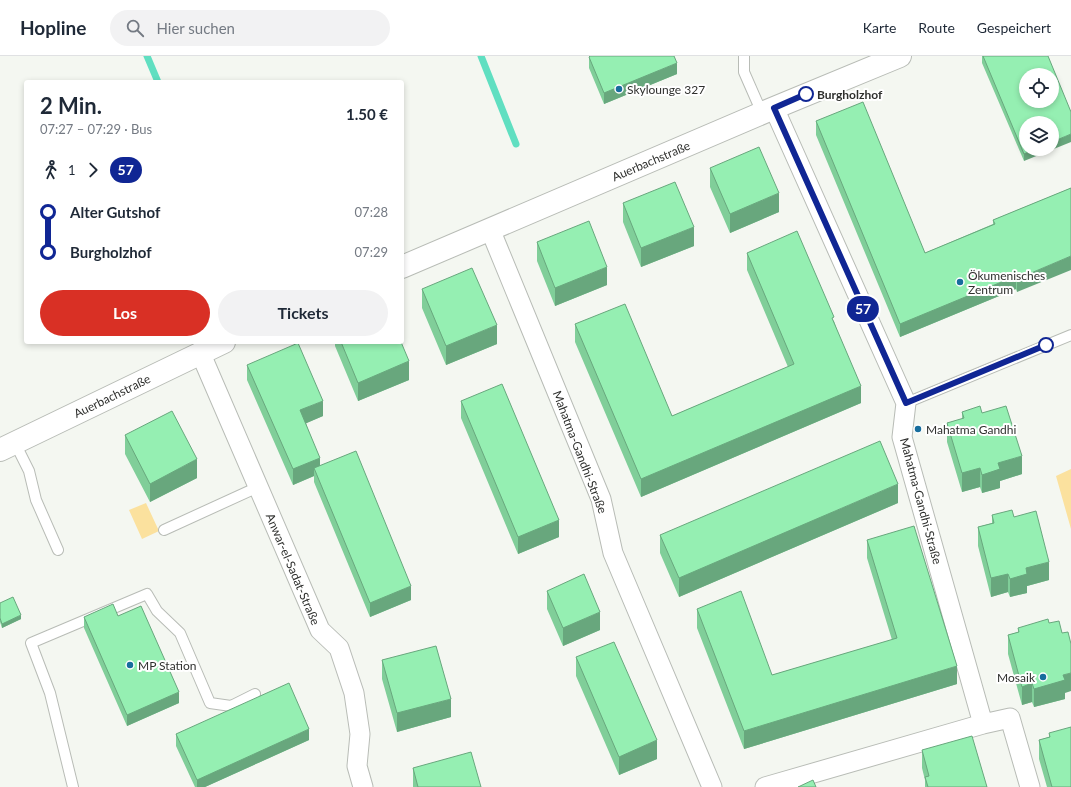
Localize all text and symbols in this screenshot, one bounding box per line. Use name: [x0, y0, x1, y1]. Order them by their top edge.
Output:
search box: [110, 10, 390, 46]
text: Hopline: [20, 16, 86, 39]
icon: search: [124, 17, 146, 39]
text: Hier suchen: [156, 19, 235, 37]
text: Karte: [863, 19, 896, 36]
text: Route: [918, 19, 955, 36]
text: Gespeichert: [977, 19, 1051, 36]
map controls: [1019, 68, 1059, 156]
button: locate: [1019, 68, 1059, 108]
place label: Skylounge 327: [627, 82, 705, 97]
marker: Skylounge 327: [614, 84, 624, 94]
marker: Burgholzhof: [798, 86, 814, 102]
place label: Burgholzhof: [817, 87, 883, 102]
text: 2 Min.: [40, 92, 102, 119]
text: 1.50 €: [346, 105, 388, 123]
button: layers: [1019, 116, 1059, 156]
text: 07:27 – 07:29 · Bus: [40, 121, 152, 137]
street label: Auerbachstraße: [610, 138, 692, 184]
icon: walk: [40, 159, 62, 181]
icon: forward: [82, 159, 104, 181]
text: 57: [118, 161, 134, 178]
text: 1: [68, 162, 76, 178]
text: Alter Gutshof: [70, 203, 160, 221]
text: 07:28: [355, 204, 388, 220]
text: Burgholzhof: [70, 243, 152, 261]
text: 07:29: [355, 244, 388, 260]
place label: Ökumenisches Zentrum: [968, 268, 1045, 297]
marker: Ökumenisches Zentrum: [955, 277, 965, 287]
button: Los: [40, 290, 210, 336]
button: Tickets: [218, 290, 388, 336]
line badge: 57: [845, 296, 881, 322]
text: 57: [855, 300, 871, 317]
unlabelled marker: [1038, 337, 1054, 353]
street label: Auerbachstraße: [71, 371, 153, 421]
street label: Mahatma-Gandhi-Straße: [550, 388, 610, 516]
place label: Mahatma Gandhi: [926, 422, 1017, 437]
marker: Mahatma Gandhi: [913, 424, 923, 434]
street label: Mahatma-Gandhi-Straße: [897, 436, 945, 566]
street label: Anwar-el-Sadat-Straße: [263, 511, 323, 627]
place label: MP Station: [138, 658, 196, 673]
marker: MP Station: [125, 660, 135, 670]
place label: Mosaik: [997, 670, 1036, 685]
marker: Mosaik: [1038, 672, 1048, 682]

